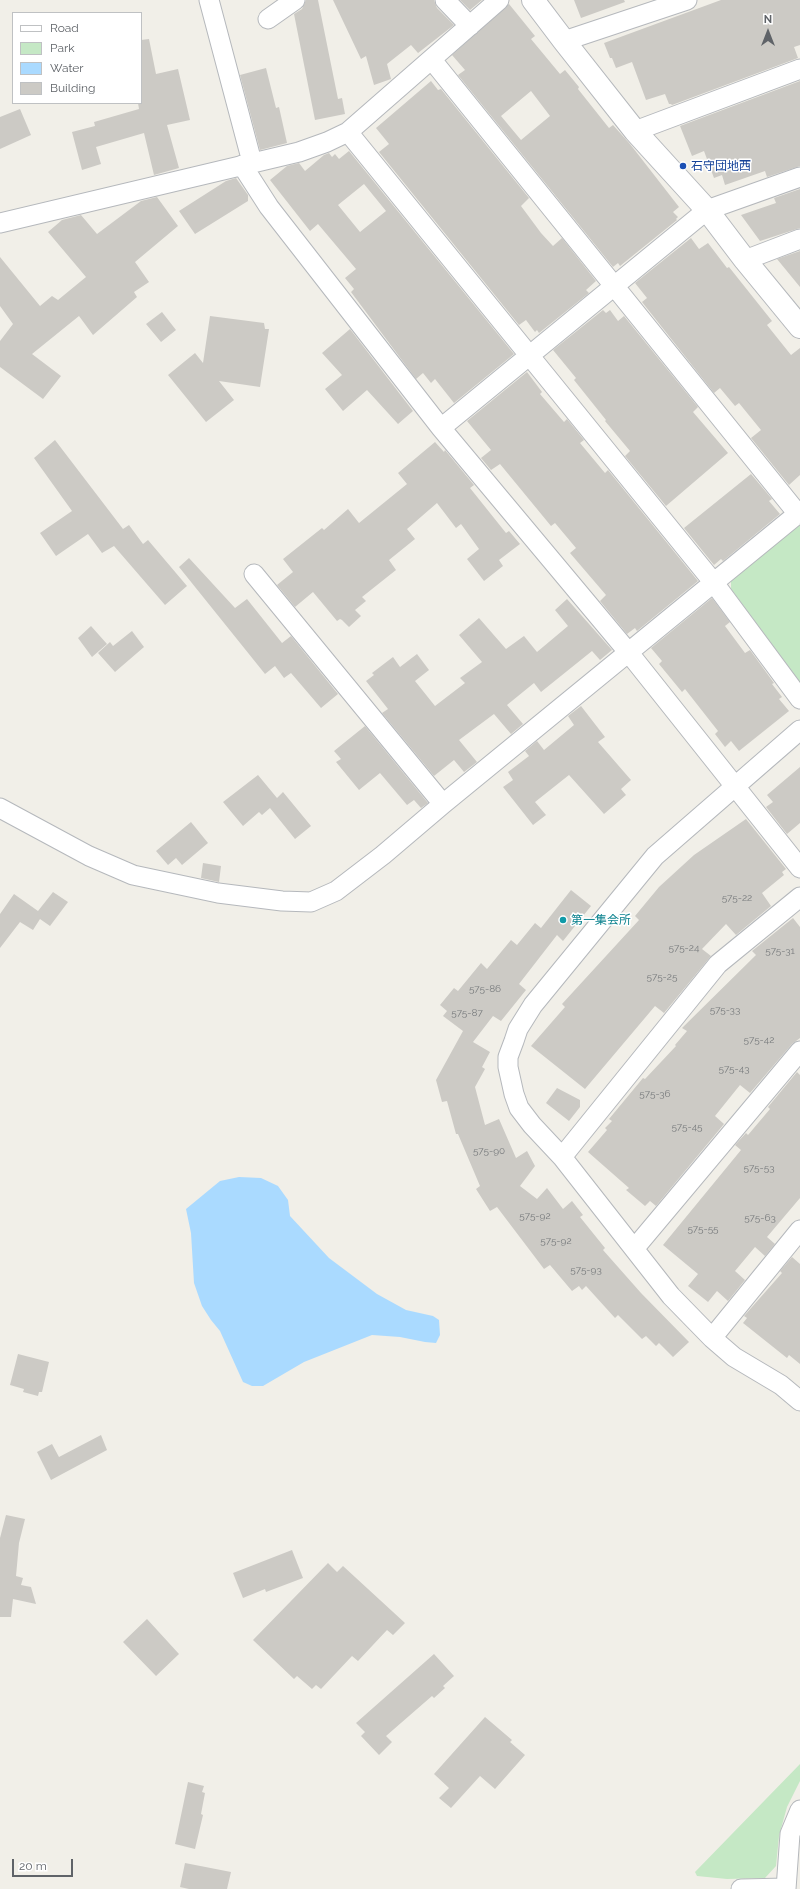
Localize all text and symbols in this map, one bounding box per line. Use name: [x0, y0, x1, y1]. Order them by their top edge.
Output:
legend: [12, 12, 142, 104]
north arrow: [748, 12, 788, 52]
text: N: [764, 13, 772, 26]
text: Road: [50, 21, 79, 35]
text: Park: [50, 41, 75, 55]
text: Water: [50, 61, 84, 75]
text: Building: [50, 81, 96, 95]
place label: 石守団地西: [691, 159, 751, 173]
marker: 石守団地西: [678, 161, 688, 171]
house number: 575-22: [722, 892, 752, 904]
place label: 第一集会所: [571, 913, 631, 927]
marker: 第一集会所: [558, 915, 568, 925]
house number: 575-24: [669, 942, 699, 954]
house number: 575-31: [765, 945, 795, 957]
house number: 575-25: [647, 971, 677, 983]
house number: 575-86: [469, 983, 501, 995]
house number: 575-33: [710, 1004, 740, 1016]
house number: 575-87: [451, 1007, 483, 1019]
house number: 575-42: [744, 1034, 774, 1046]
house number: 575-43: [719, 1063, 749, 1075]
house number: 575-36: [639, 1088, 671, 1100]
house number: 575-45: [671, 1121, 703, 1133]
house number: 575-90: [473, 1145, 505, 1157]
house number: 575-53: [743, 1162, 775, 1174]
house number: 575-92: [519, 1210, 551, 1222]
house number: 575-63: [744, 1212, 776, 1224]
house number: 575-55: [687, 1223, 719, 1235]
house number: 575-92: [540, 1235, 572, 1247]
house number: 575-93: [570, 1264, 602, 1276]
scale bar: [14, 1851, 75, 1877]
text: 20 m: [19, 1859, 47, 1873]

